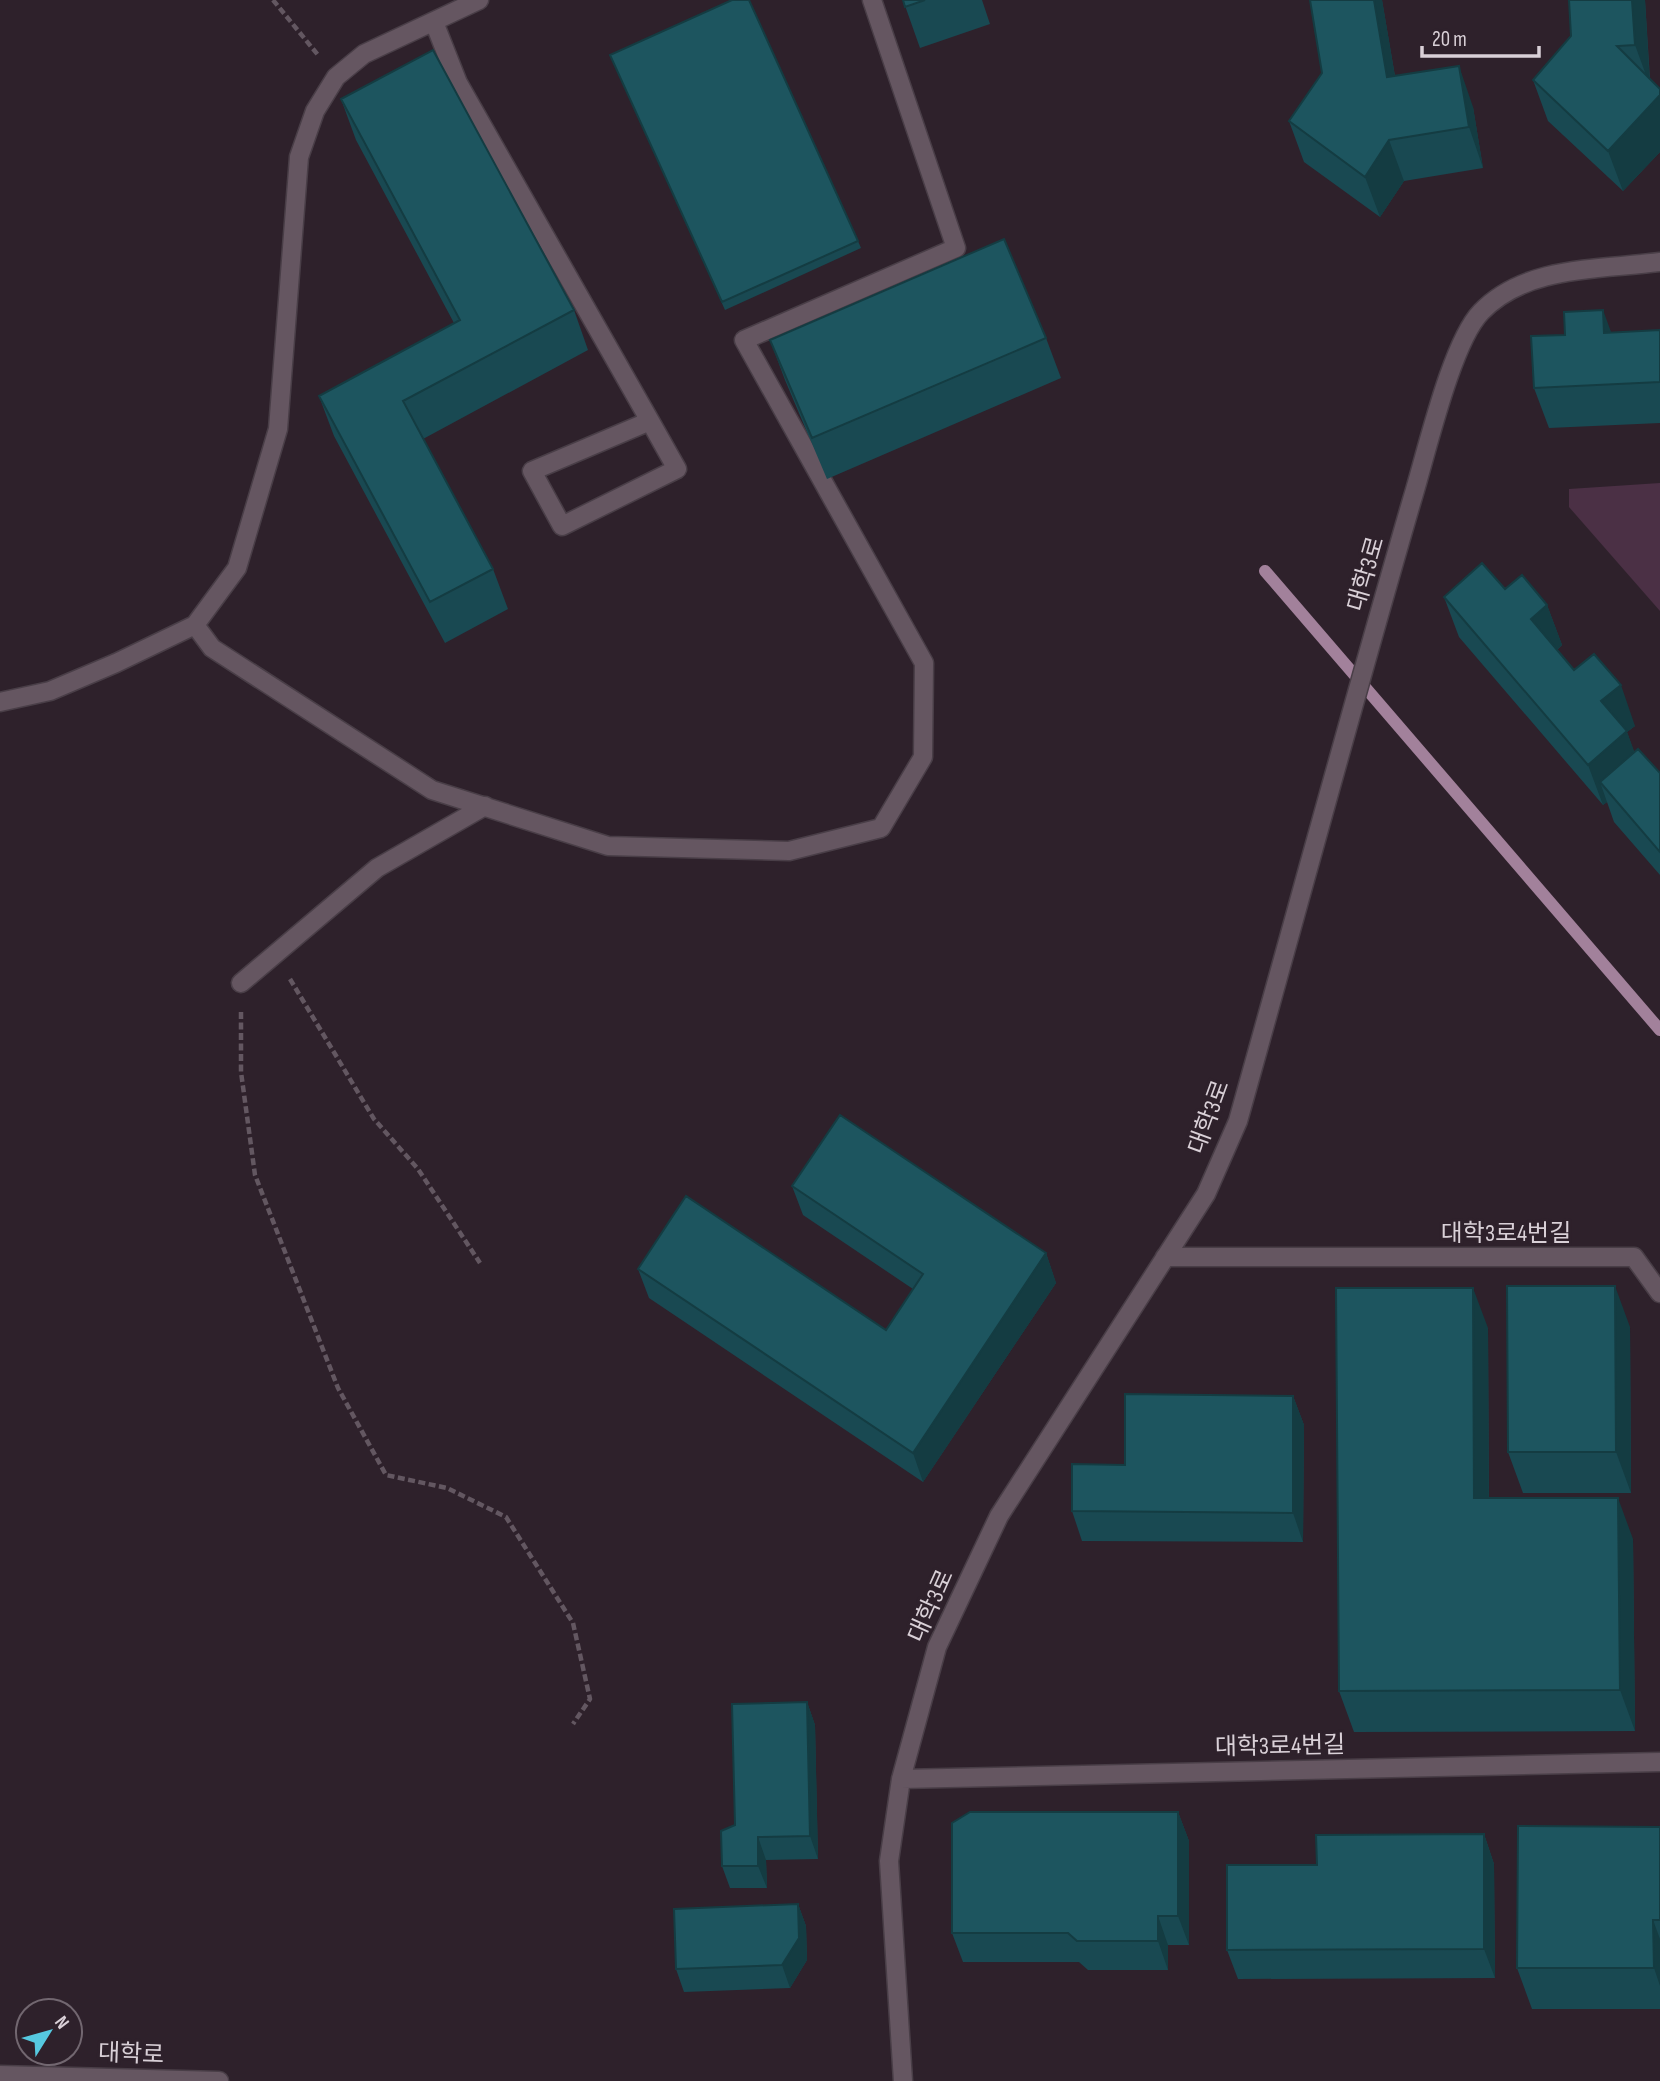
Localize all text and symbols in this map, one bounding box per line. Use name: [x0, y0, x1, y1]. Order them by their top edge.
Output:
scale bar: [1422, 14, 1539, 58]
text: 20 m: [1432, 27, 1467, 52]
street label: 대학3로: [1342, 533, 1390, 615]
street label: 대학3로: [1182, 1076, 1236, 1158]
street label: 대학3로4번길: [1441, 1219, 1571, 1248]
street label: 대학3로: [902, 1565, 960, 1647]
street label: 대학3로4번길: [1215, 1730, 1345, 1762]
north arrow: [14, 1997, 84, 2067]
text: N: [49, 2012, 74, 2034]
street label: 대학로: [97, 2038, 165, 2070]

